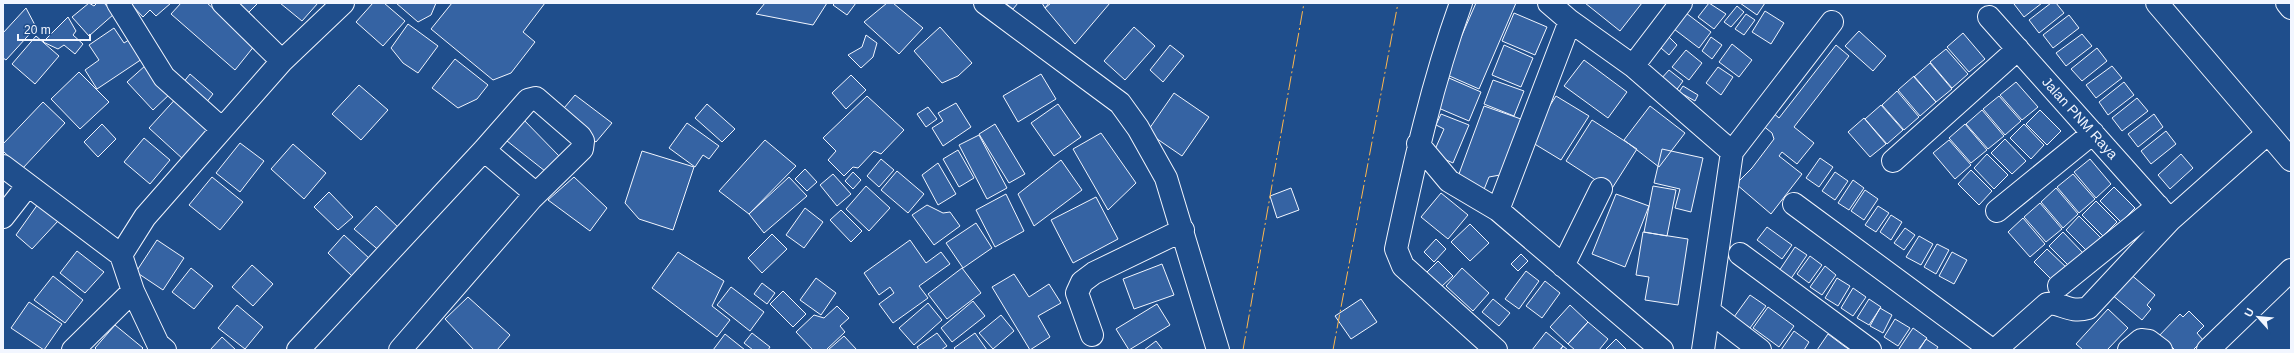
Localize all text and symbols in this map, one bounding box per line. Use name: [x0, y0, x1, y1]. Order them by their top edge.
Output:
scale bar: [18, 16, 90, 42]
text: 20 m: [24, 23, 51, 37]
street label: Jalan PNM Raya: [2039, 74, 2121, 163]
north arrow: [2238, 297, 2278, 337]
text: U: [2242, 306, 2256, 319]

